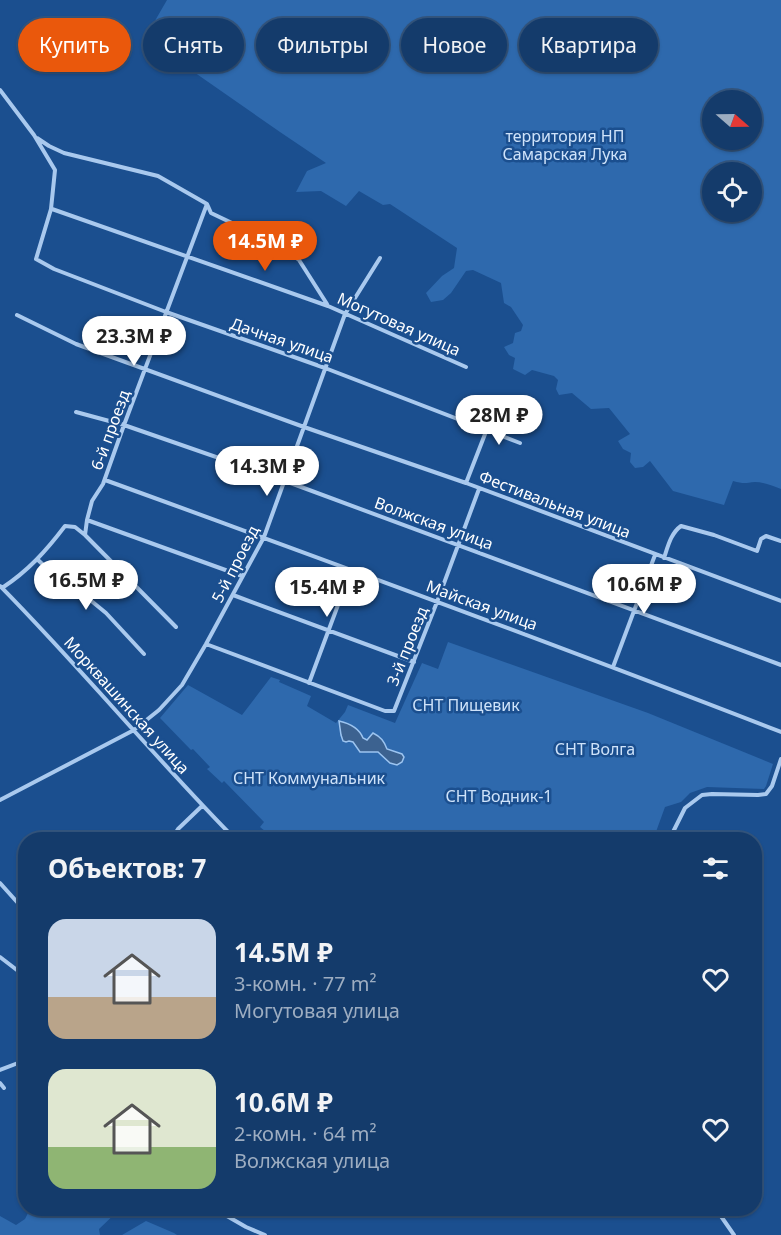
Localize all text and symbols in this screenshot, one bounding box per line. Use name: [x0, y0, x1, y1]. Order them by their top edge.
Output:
chip: Купить: [18, 18, 131, 72]
chip: Снять: [143, 18, 244, 72]
chip: Фильтры: [256, 18, 389, 72]
chip: Новое: [401, 18, 507, 72]
chip: Квартира: [519, 18, 658, 72]
north arrow: [702, 90, 762, 150]
map controls: [702, 90, 762, 222]
park label: территория НП Самарская Лука: [503, 125, 627, 165]
button: locate: [702, 162, 762, 222]
pin: 14.5M ₽: [210, 221, 320, 272]
text: 14.5M ₽: [227, 227, 303, 254]
street label: Могутовая улица: [334, 287, 464, 361]
street label: Дачная улица: [228, 312, 336, 368]
pin: 23.3M ₽: [79, 316, 189, 367]
text: 23.3M ₽: [96, 322, 172, 349]
street label: 6-й проезд: [85, 387, 135, 473]
pin: 28M ₽: [457, 395, 541, 446]
text: 28M ₽: [470, 401, 528, 428]
pin: 14.3M ₽: [212, 446, 322, 497]
text: 14.3M ₽: [229, 452, 305, 479]
street label: Фестивальная улица: [476, 465, 634, 543]
street label: Волжская улица: [372, 491, 496, 555]
street label: 5-й проезд: [206, 521, 264, 606]
pin: 16.5M ₽: [31, 560, 141, 611]
pin: 10.6M ₽: [589, 564, 699, 615]
text: 16.5M ₽: [48, 566, 124, 593]
pin: 15.4M ₽: [272, 567, 382, 618]
text: 10.6M ₽: [606, 570, 682, 597]
text: 15.4M ₽: [289, 573, 365, 600]
street label: Майская улица: [423, 575, 541, 635]
street label: 3-й проезд: [381, 603, 433, 689]
street label: Морквашинская улица: [59, 632, 195, 778]
park label: СНТ Пищевик: [412, 694, 520, 716]
park label: СНТ Волга: [555, 738, 635, 760]
park label: СНТ Коммунальник: [233, 767, 386, 789]
park label: СНТ Водник-1: [445, 785, 553, 807]
text: Объектов: 7: [48, 850, 206, 886]
icon: filters: [699, 852, 732, 885]
text: 14.5M ₽: [234, 934, 333, 970]
icon: home: [96, 943, 168, 1015]
icon: heart: [699, 963, 732, 996]
text: 3-комн. · 77 m²: [234, 970, 377, 997]
text: Могутовая улица: [234, 997, 400, 1024]
text: 10.6M ₽: [234, 1084, 333, 1120]
icon: home: [96, 1093, 168, 1165]
icon: heart: [699, 1113, 732, 1146]
text: 2-комн. · 64 m²: [234, 1120, 377, 1147]
text: Волжская улица: [234, 1147, 390, 1174]

